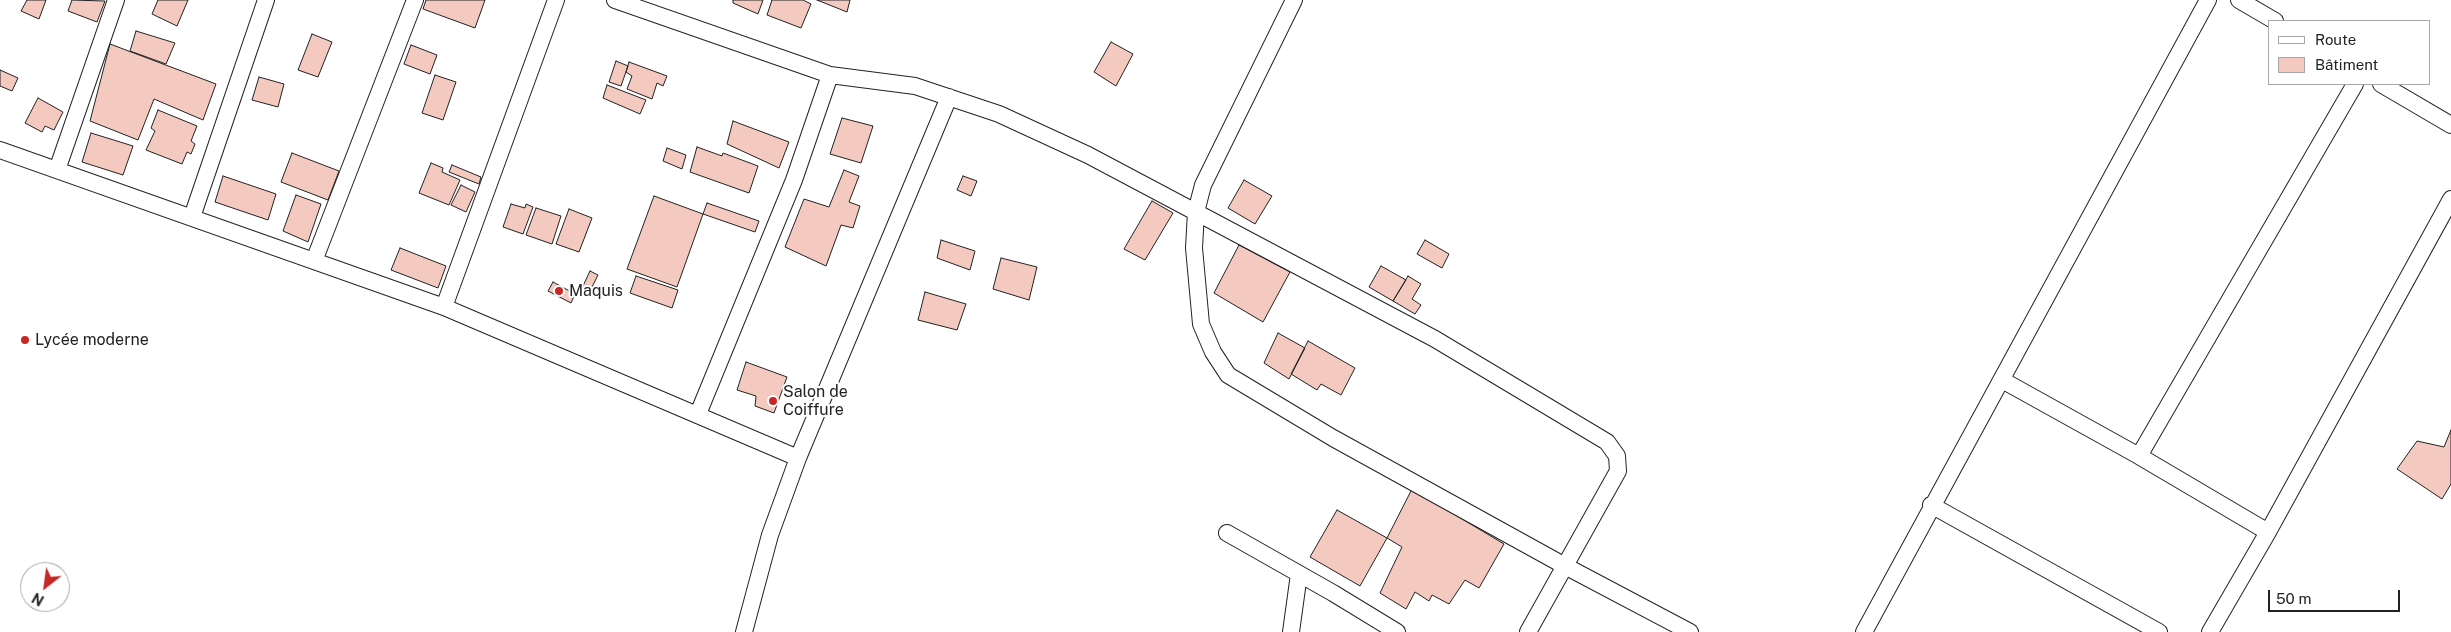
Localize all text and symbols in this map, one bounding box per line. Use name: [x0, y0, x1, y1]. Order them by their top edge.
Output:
legend: [2268, 20, 2431, 85]
text: Route: [2315, 31, 2356, 48]
text: Bâtiment: [2315, 56, 2378, 73]
place label: Maquis: [569, 281, 623, 301]
marker: Maquis: [553, 285, 565, 297]
place label: Lycée moderne: [35, 330, 149, 350]
marker: Lycée moderne: [19, 334, 31, 346]
place label: Salon de Coiffure: [783, 382, 848, 420]
marker: Salon de Coiffure: [767, 395, 779, 407]
north arrow: [20, 562, 70, 612]
scale bar: [2271, 580, 2404, 612]
text: N: [29, 589, 47, 609]
text: 50 m: [2276, 590, 2311, 607]

